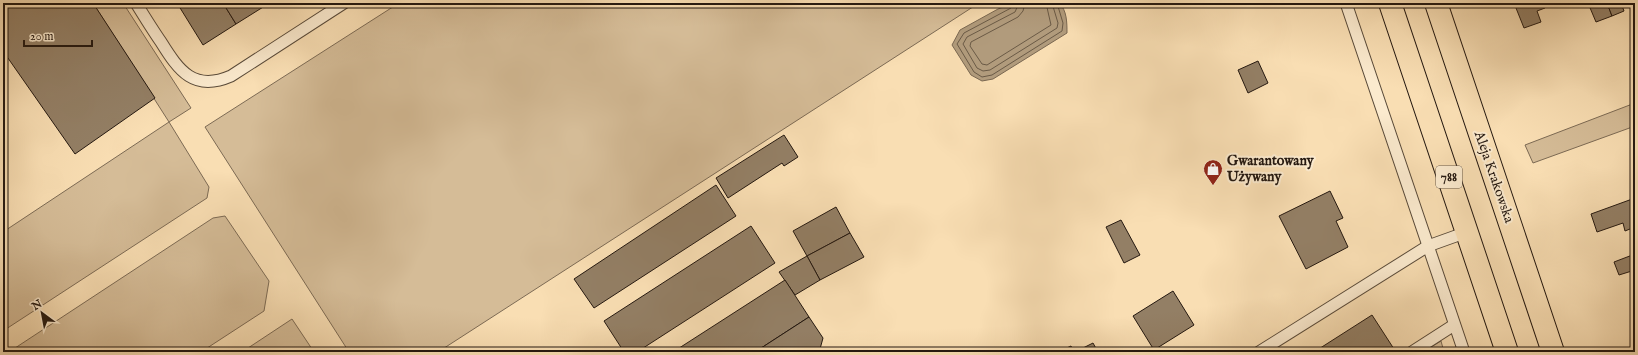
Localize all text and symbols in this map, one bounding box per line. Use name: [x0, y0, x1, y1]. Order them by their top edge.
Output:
scale bar: [24, 22, 92, 48]
text: 20 m: [30, 29, 53, 44]
street label: Aleja Krakowska: [1470, 128, 1518, 226]
place label: Gwarantowany Używany: [1226, 152, 1315, 186]
shop icon: Gwarantowany Używany: [1202, 158, 1224, 186]
road number: 788: [1436, 166, 1462, 188]
north arrow: [22, 293, 62, 333]
text: N: [29, 297, 45, 314]

